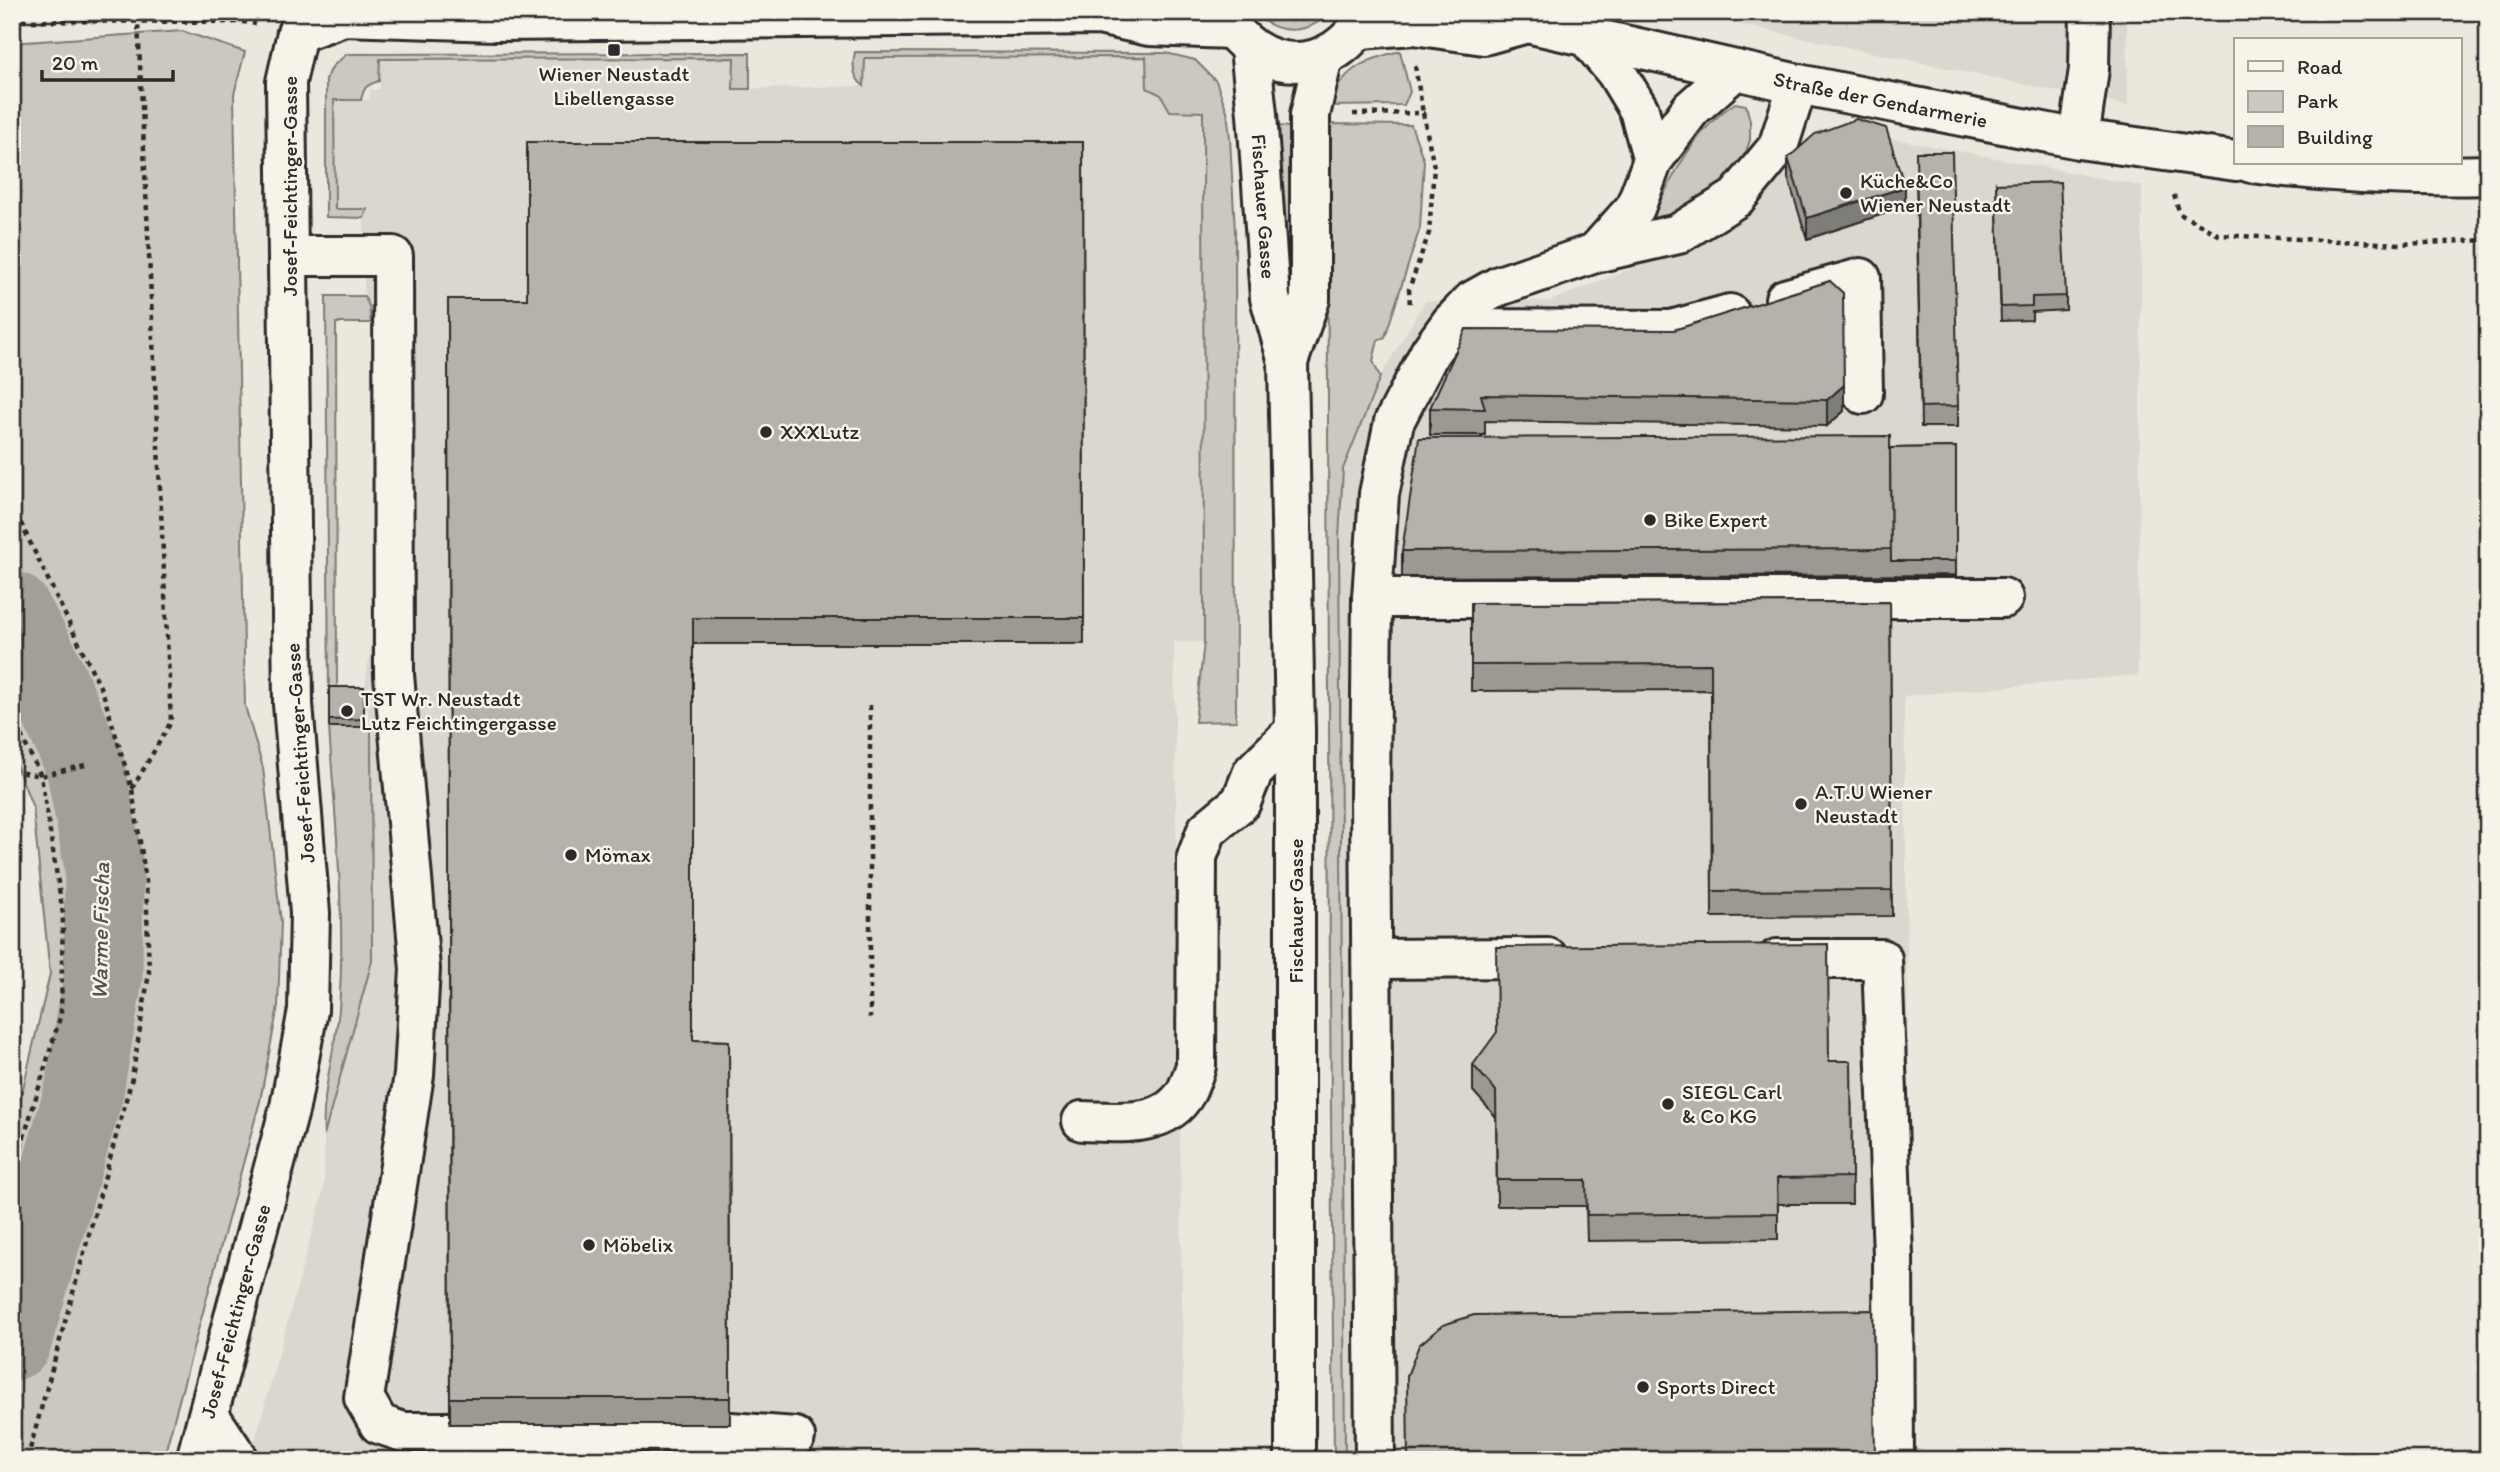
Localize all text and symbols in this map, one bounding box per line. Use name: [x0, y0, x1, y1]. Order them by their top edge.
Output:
scale bar: [42, 38, 173, 82]
legend: [2234, 38, 2462, 164]
marker: Wiener Neustadt Libellengasse: [606, 42, 622, 58]
text: 20 m: [52, 50, 99, 75]
text: Road: [2297, 54, 2343, 79]
place label: Wiener Neustadt Libellengasse: [539, 61, 690, 110]
street label: Straße der Gendarmerie: [1771, 66, 1990, 133]
street label: Josef-Feichtinger-Gasse: [277, 76, 302, 296]
text: Park: [2297, 88, 2339, 113]
text: Building: [2297, 124, 2373, 149]
street label: Fischauer Gasse: [1246, 133, 1282, 280]
place label: Küche&Co Wiener Neustadt: [1860, 168, 2011, 217]
marker: Küche&Co Wiener Neustadt: [1838, 185, 1854, 201]
place label: XXXLutz: [780, 419, 860, 444]
marker: XXXLutz: [758, 424, 774, 440]
place label: Bike Expert: [1664, 507, 1768, 532]
marker: Bike Expert: [1642, 512, 1658, 528]
street label: Josef-Feichtinger-Gasse: [279, 642, 320, 864]
place label: TST Wr. Neustadt Lutz Feichtingergasse: [361, 686, 557, 735]
marker: TST Wr. Neustadt Lutz Feichtingergasse: [339, 703, 355, 719]
place label: A.T.U Wiener Neustadt: [1815, 779, 1932, 828]
marker: A.T.U Wiener Neustadt: [1793, 796, 1809, 812]
street label: Fischauer Gasse: [1283, 838, 1308, 984]
place label: Mömax: [585, 842, 651, 867]
marker: Mömax: [563, 847, 579, 863]
water label: Warme Fischa: [85, 861, 115, 1000]
place label: SIEGL Carl & Co KG: [1682, 1079, 1782, 1128]
marker: SIEGL Carl & Co KG: [1660, 1096, 1676, 1112]
street label: Josef-Feichtinger-Gasse: [195, 1201, 276, 1421]
place label: Möbelix: [603, 1232, 674, 1257]
marker: Möbelix: [581, 1237, 597, 1253]
place label: Sports Direct: [1657, 1374, 1776, 1399]
marker: Sports Direct: [1635, 1379, 1651, 1395]

